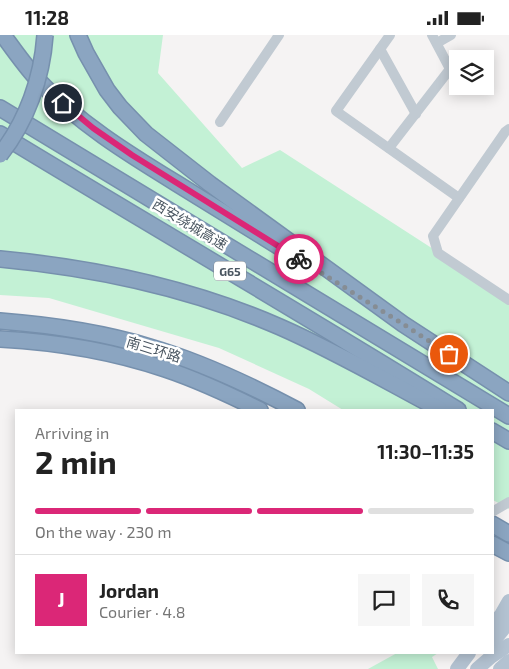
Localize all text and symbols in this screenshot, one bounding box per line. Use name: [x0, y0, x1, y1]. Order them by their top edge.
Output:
text: 11:28: [25, 6, 69, 29]
map controls: [449, 50, 494, 95]
button: layers: [449, 50, 494, 95]
pin: [42, 82, 84, 124]
icon: home: [49, 89, 77, 117]
street label: 西安绕城高速: [150, 195, 230, 253]
courier: [274, 234, 324, 284]
icon: bike: [285, 245, 313, 273]
road number: G65: [214, 262, 246, 281]
street label: 南三环路: [125, 333, 183, 365]
pin: [428, 333, 470, 375]
icon: bag: [435, 340, 463, 368]
text: Arriving in: [35, 423, 109, 442]
text: 11:30–11:35: [377, 440, 474, 463]
text: 2 min: [35, 442, 117, 480]
text: On the way · 230 m: [35, 522, 172, 541]
button: chat: [358, 574, 410, 626]
button: phone: [422, 574, 474, 626]
text: Jordan: [99, 579, 159, 602]
text: J: [57, 588, 65, 611]
text: Courier · 4.8: [99, 602, 186, 621]

